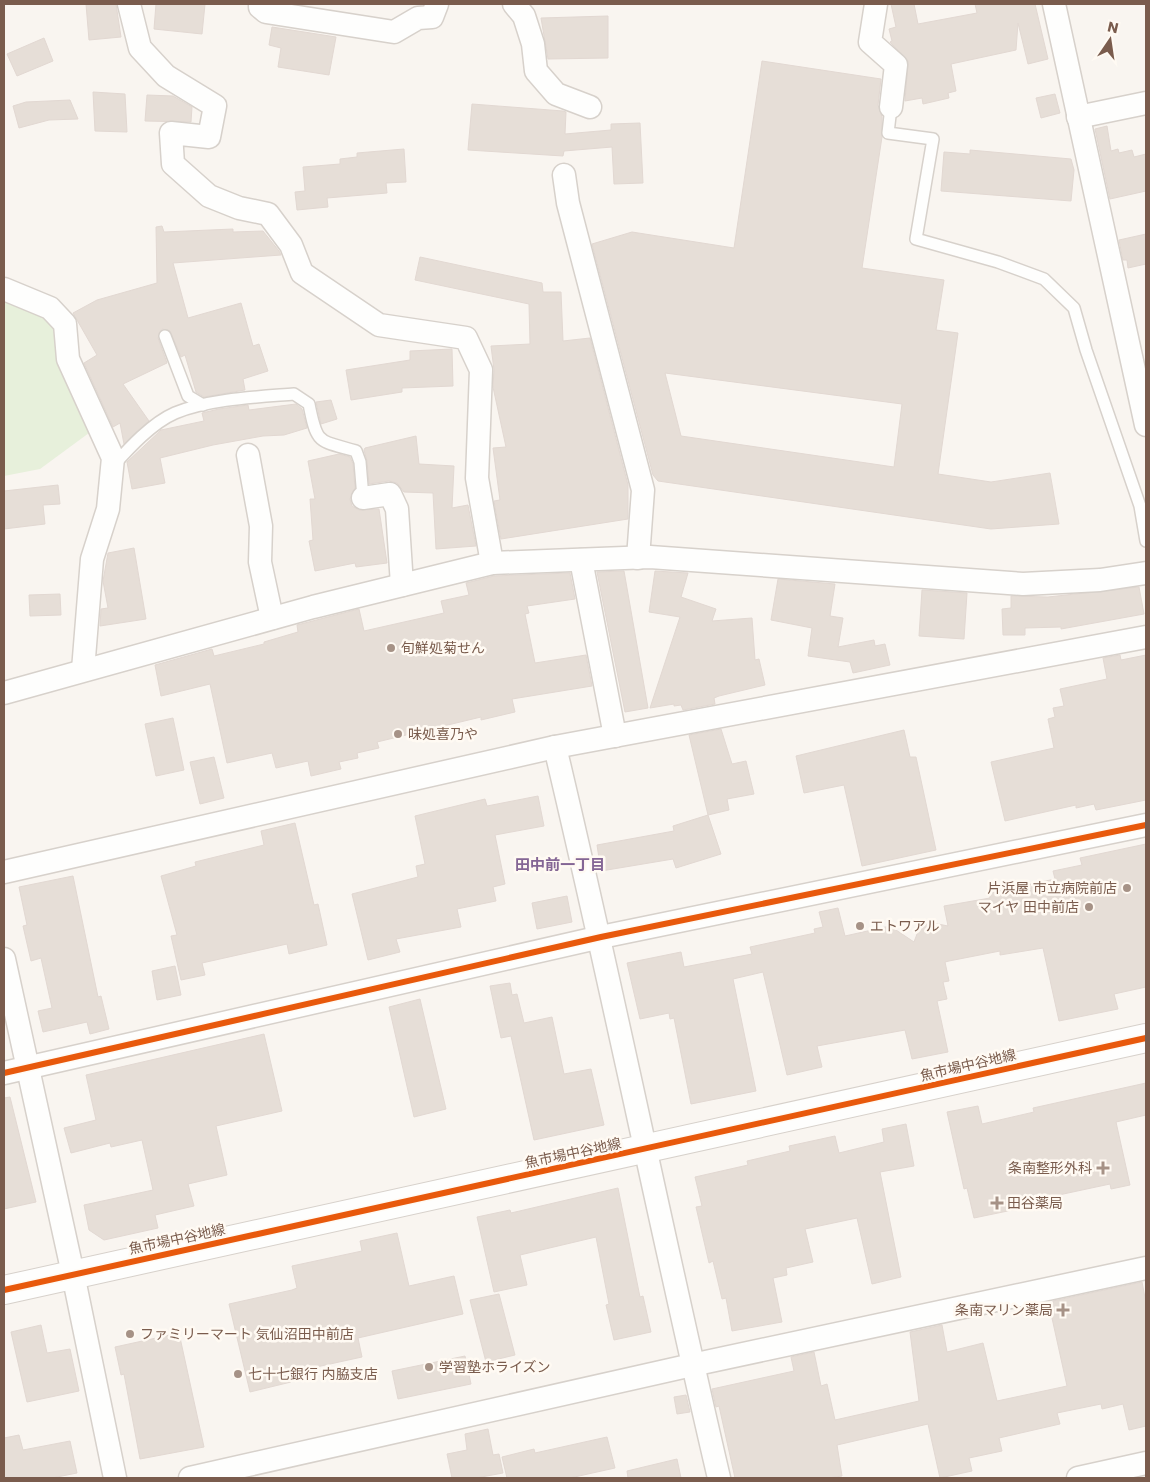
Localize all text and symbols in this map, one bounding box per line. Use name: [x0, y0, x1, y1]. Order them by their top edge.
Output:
north arrow: [1085, 15, 1135, 65]
text: N: [1106, 16, 1120, 38]
place label: 旬鮮処菊せん: [401, 638, 485, 658]
marker: 旬鮮処菊せん: [385, 642, 397, 654]
place label: 味処喜乃や: [408, 724, 478, 744]
marker: 味処喜乃や: [392, 728, 404, 740]
district label: 田中前一丁目: [515, 854, 605, 875]
place label: 片浜屋 市立病院前店: [987, 878, 1117, 898]
marker: 片浜屋 市立病院前店: [1121, 882, 1133, 894]
place label: マイヤ 田中前店: [978, 897, 1079, 917]
marker: マイヤ 田中前店: [1083, 901, 1095, 913]
place label: エトワアル: [870, 916, 940, 936]
marker: エトワアル: [854, 920, 866, 932]
street label: 魚市場中谷地線: [918, 1044, 1018, 1086]
street label: 魚市場中谷地線: [523, 1133, 623, 1173]
place label: 条南整形外科: [1008, 1158, 1092, 1178]
marker: 条南整形外科: [1096, 1161, 1110, 1175]
place label: 田谷薬局: [1007, 1193, 1063, 1213]
marker: 田谷薬局: [991, 1197, 1003, 1209]
street label: 魚市場中谷地線: [127, 1219, 227, 1259]
place label: 条南マリン薬局: [955, 1300, 1053, 1320]
marker: 条南マリン薬局: [1057, 1304, 1069, 1316]
place label: ファミリーマート 気仙沼田中前店: [140, 1324, 354, 1344]
marker: ファミリーマート 気仙沼田中前店: [124, 1328, 136, 1340]
place label: 学習塾ホライズン: [439, 1357, 551, 1377]
marker: 学習塾ホライズン: [423, 1361, 435, 1373]
place label: 七十七銀行 内脇支店: [248, 1364, 378, 1384]
marker: 七十七銀行 内脇支店: [232, 1368, 244, 1380]

